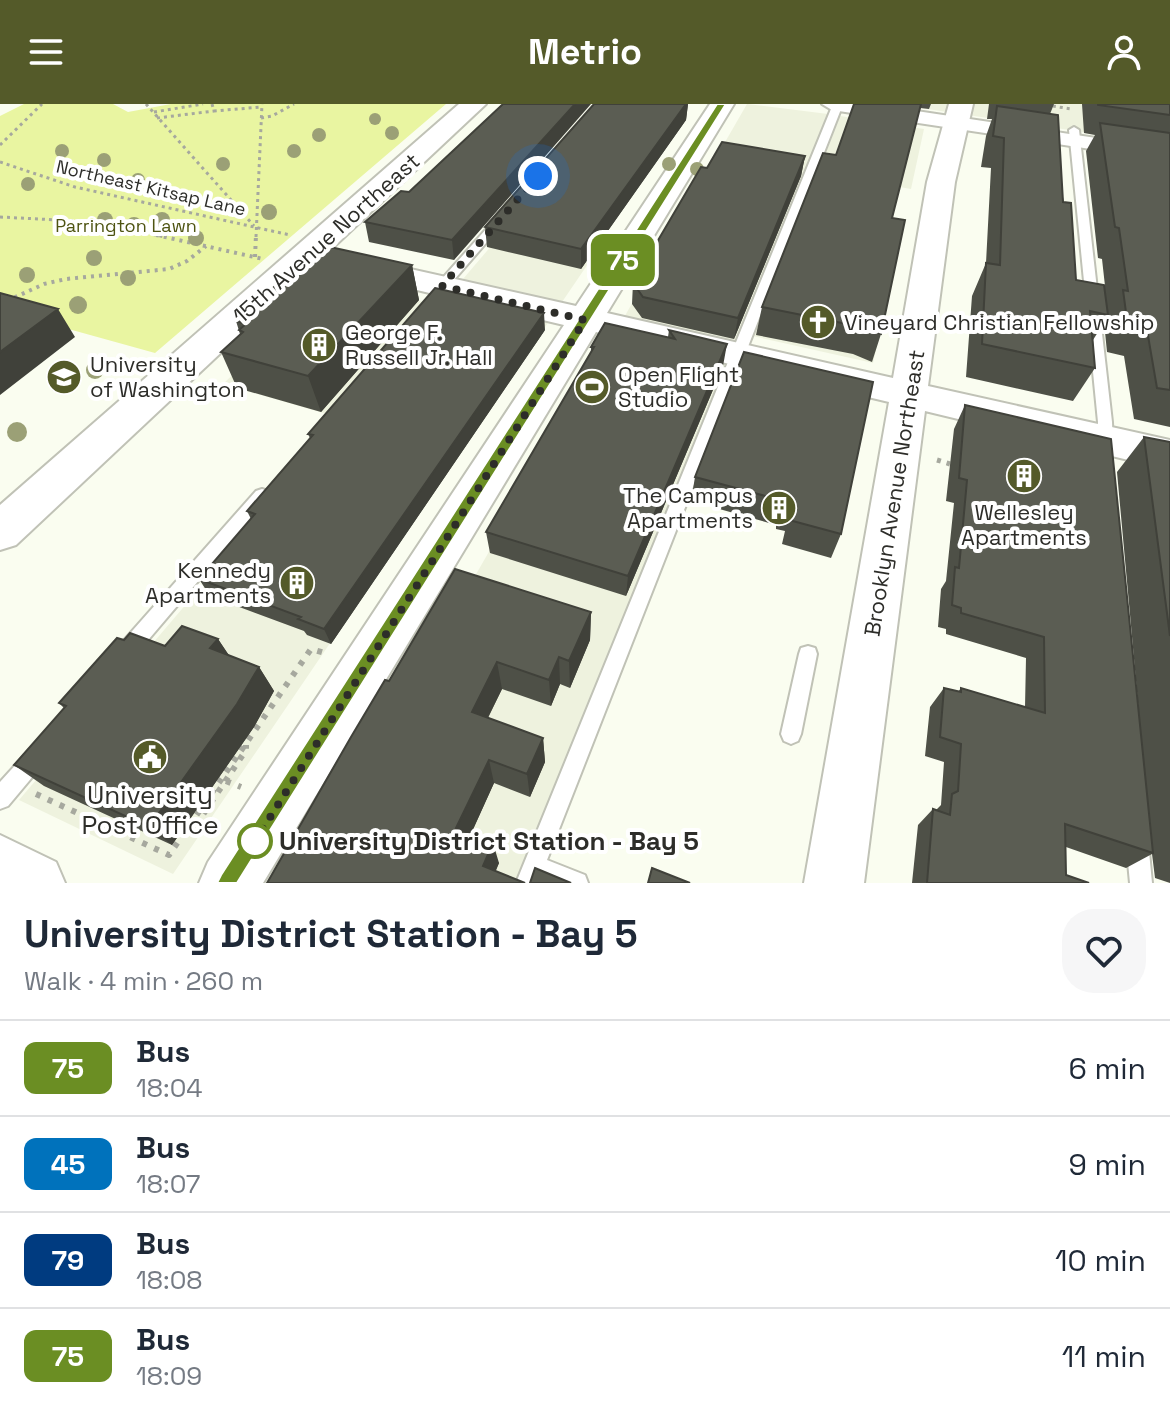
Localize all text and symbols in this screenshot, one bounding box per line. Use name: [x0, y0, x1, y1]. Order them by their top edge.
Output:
text: Metrio: [528, 29, 642, 75]
icon: menu: [24, 30, 68, 74]
icon: person: [1102, 30, 1146, 74]
street label: 15th Avenue Northeast: [227, 147, 425, 329]
street label: Northeast Kitsap Lane: [54, 155, 248, 221]
your location: [518, 156, 558, 196]
park label: Parrington Lawn: [55, 214, 197, 237]
line badge: 75: [587, 234, 659, 286]
text: 75: [607, 242, 639, 278]
church icon: Vineyard Christian Fellowship: [799, 303, 837, 341]
place label: Vineyard Christian Fellowship: [844, 308, 1154, 336]
place label: George F. Russell Jr. Hall: [345, 318, 493, 371]
building icon: George F. Russell Jr. Hall: [300, 326, 338, 364]
street label: Brooklyn Avenue Northeast: [858, 348, 930, 638]
place label: University of Washington: [90, 350, 245, 403]
school or university icon: University of Washington: [45, 358, 83, 396]
place label: Open Flight Studio: [618, 360, 739, 413]
sports icon: Open Flight Studio: [573, 368, 611, 406]
building icon: Wellesley Apartments: [1005, 457, 1043, 495]
place label: The Campus Apartments: [623, 481, 753, 534]
building icon: The Campus Apartments: [760, 489, 798, 527]
place label: Wellesley Apartments: [961, 498, 1087, 551]
place label: Kennedy Apartments: [145, 556, 271, 609]
building icon: Kennedy Apartments: [278, 564, 316, 602]
public building icon: University Post Office: [131, 738, 169, 776]
place label: University Post Office: [81, 778, 219, 842]
marker: University District Station - Bay 5: [238, 824, 272, 858]
place label: University District Station - Bay 5: [279, 824, 699, 858]
button: heart: [1062, 909, 1146, 993]
text: University District Station - Bay 5: [24, 910, 638, 958]
text: Walk · 4 min · 260 m: [24, 964, 263, 998]
text: Bus: [136, 1032, 190, 1071]
text: 6 min: [1068, 1049, 1146, 1088]
text: 75: [52, 1050, 84, 1086]
text: 18:04: [136, 1071, 203, 1105]
text: Bus: [136, 1128, 190, 1167]
text: 9 min: [1068, 1145, 1146, 1184]
text: 45: [51, 1146, 85, 1182]
text: 18:07: [136, 1167, 201, 1201]
text: Bus: [136, 1224, 190, 1263]
text: 10 min: [1055, 1241, 1146, 1280]
text: 79: [52, 1242, 84, 1278]
text: 18:08: [136, 1263, 203, 1297]
text: Bus: [136, 1320, 190, 1359]
text: 11 min: [1062, 1337, 1146, 1376]
text: 75: [52, 1338, 84, 1374]
text: 18:09: [136, 1359, 202, 1393]

